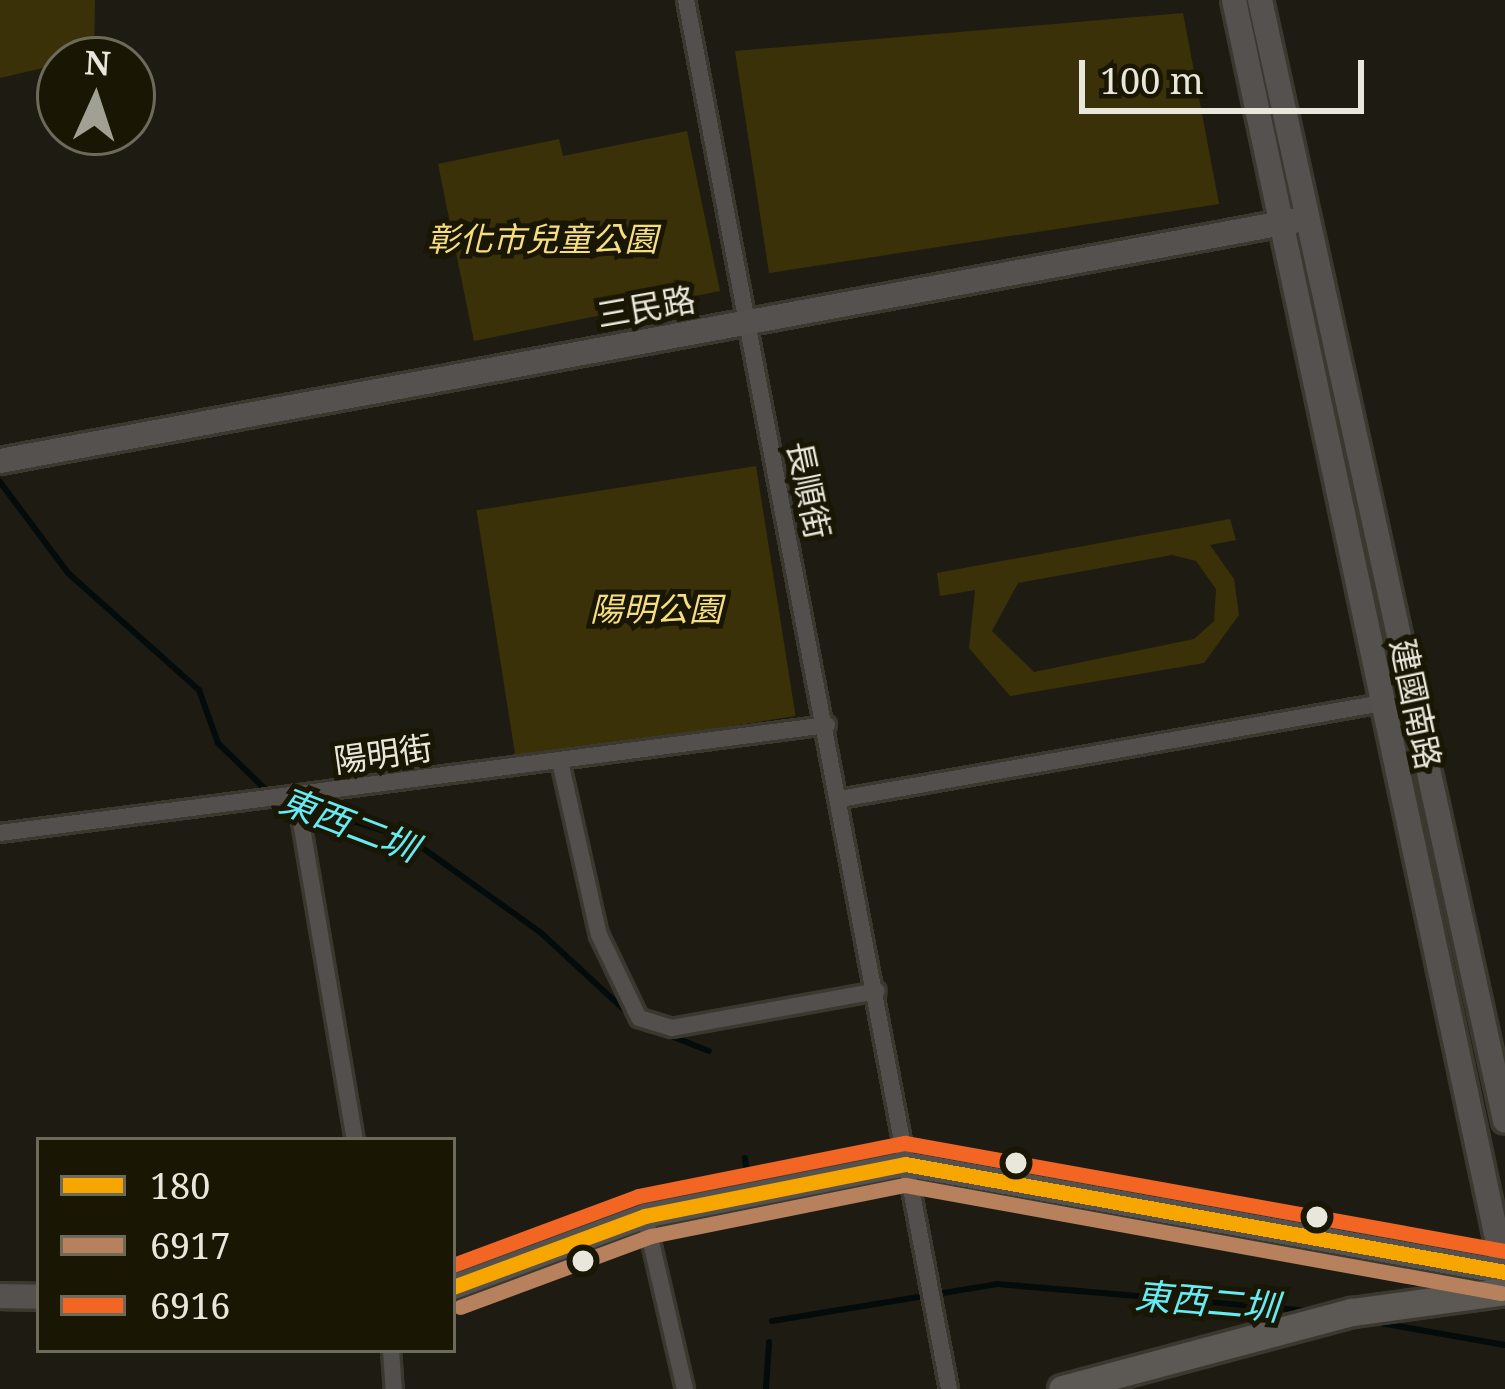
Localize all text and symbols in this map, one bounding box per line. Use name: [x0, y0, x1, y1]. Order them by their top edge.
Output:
north arrow: [36, 36, 156, 156]
scale bar: [1085, 36, 1370, 110]
text: N: [84, 39, 112, 86]
text: 100 m: [1100, 56, 1204, 105]
park label: 彰化市兒童公園: [427, 219, 657, 259]
street label: 三民路: [594, 279, 698, 335]
street label: 長順街: [779, 437, 839, 543]
park label: 陽明公園: [590, 589, 722, 629]
street label: 建國南路: [1383, 635, 1449, 773]
street label: 陽明街: [331, 728, 435, 780]
water label: 東西二圳: [274, 778, 424, 870]
legend: [36, 1137, 456, 1353]
unlabelled marker: [1005, 1152, 1027, 1174]
text: 180: [150, 1161, 210, 1210]
unlabelled marker: [1306, 1206, 1328, 1228]
text: 6917: [150, 1221, 231, 1270]
unlabelled marker: [572, 1250, 594, 1272]
water label: 東西二圳: [1133, 1273, 1281, 1329]
text: 6916: [150, 1281, 231, 1330]

